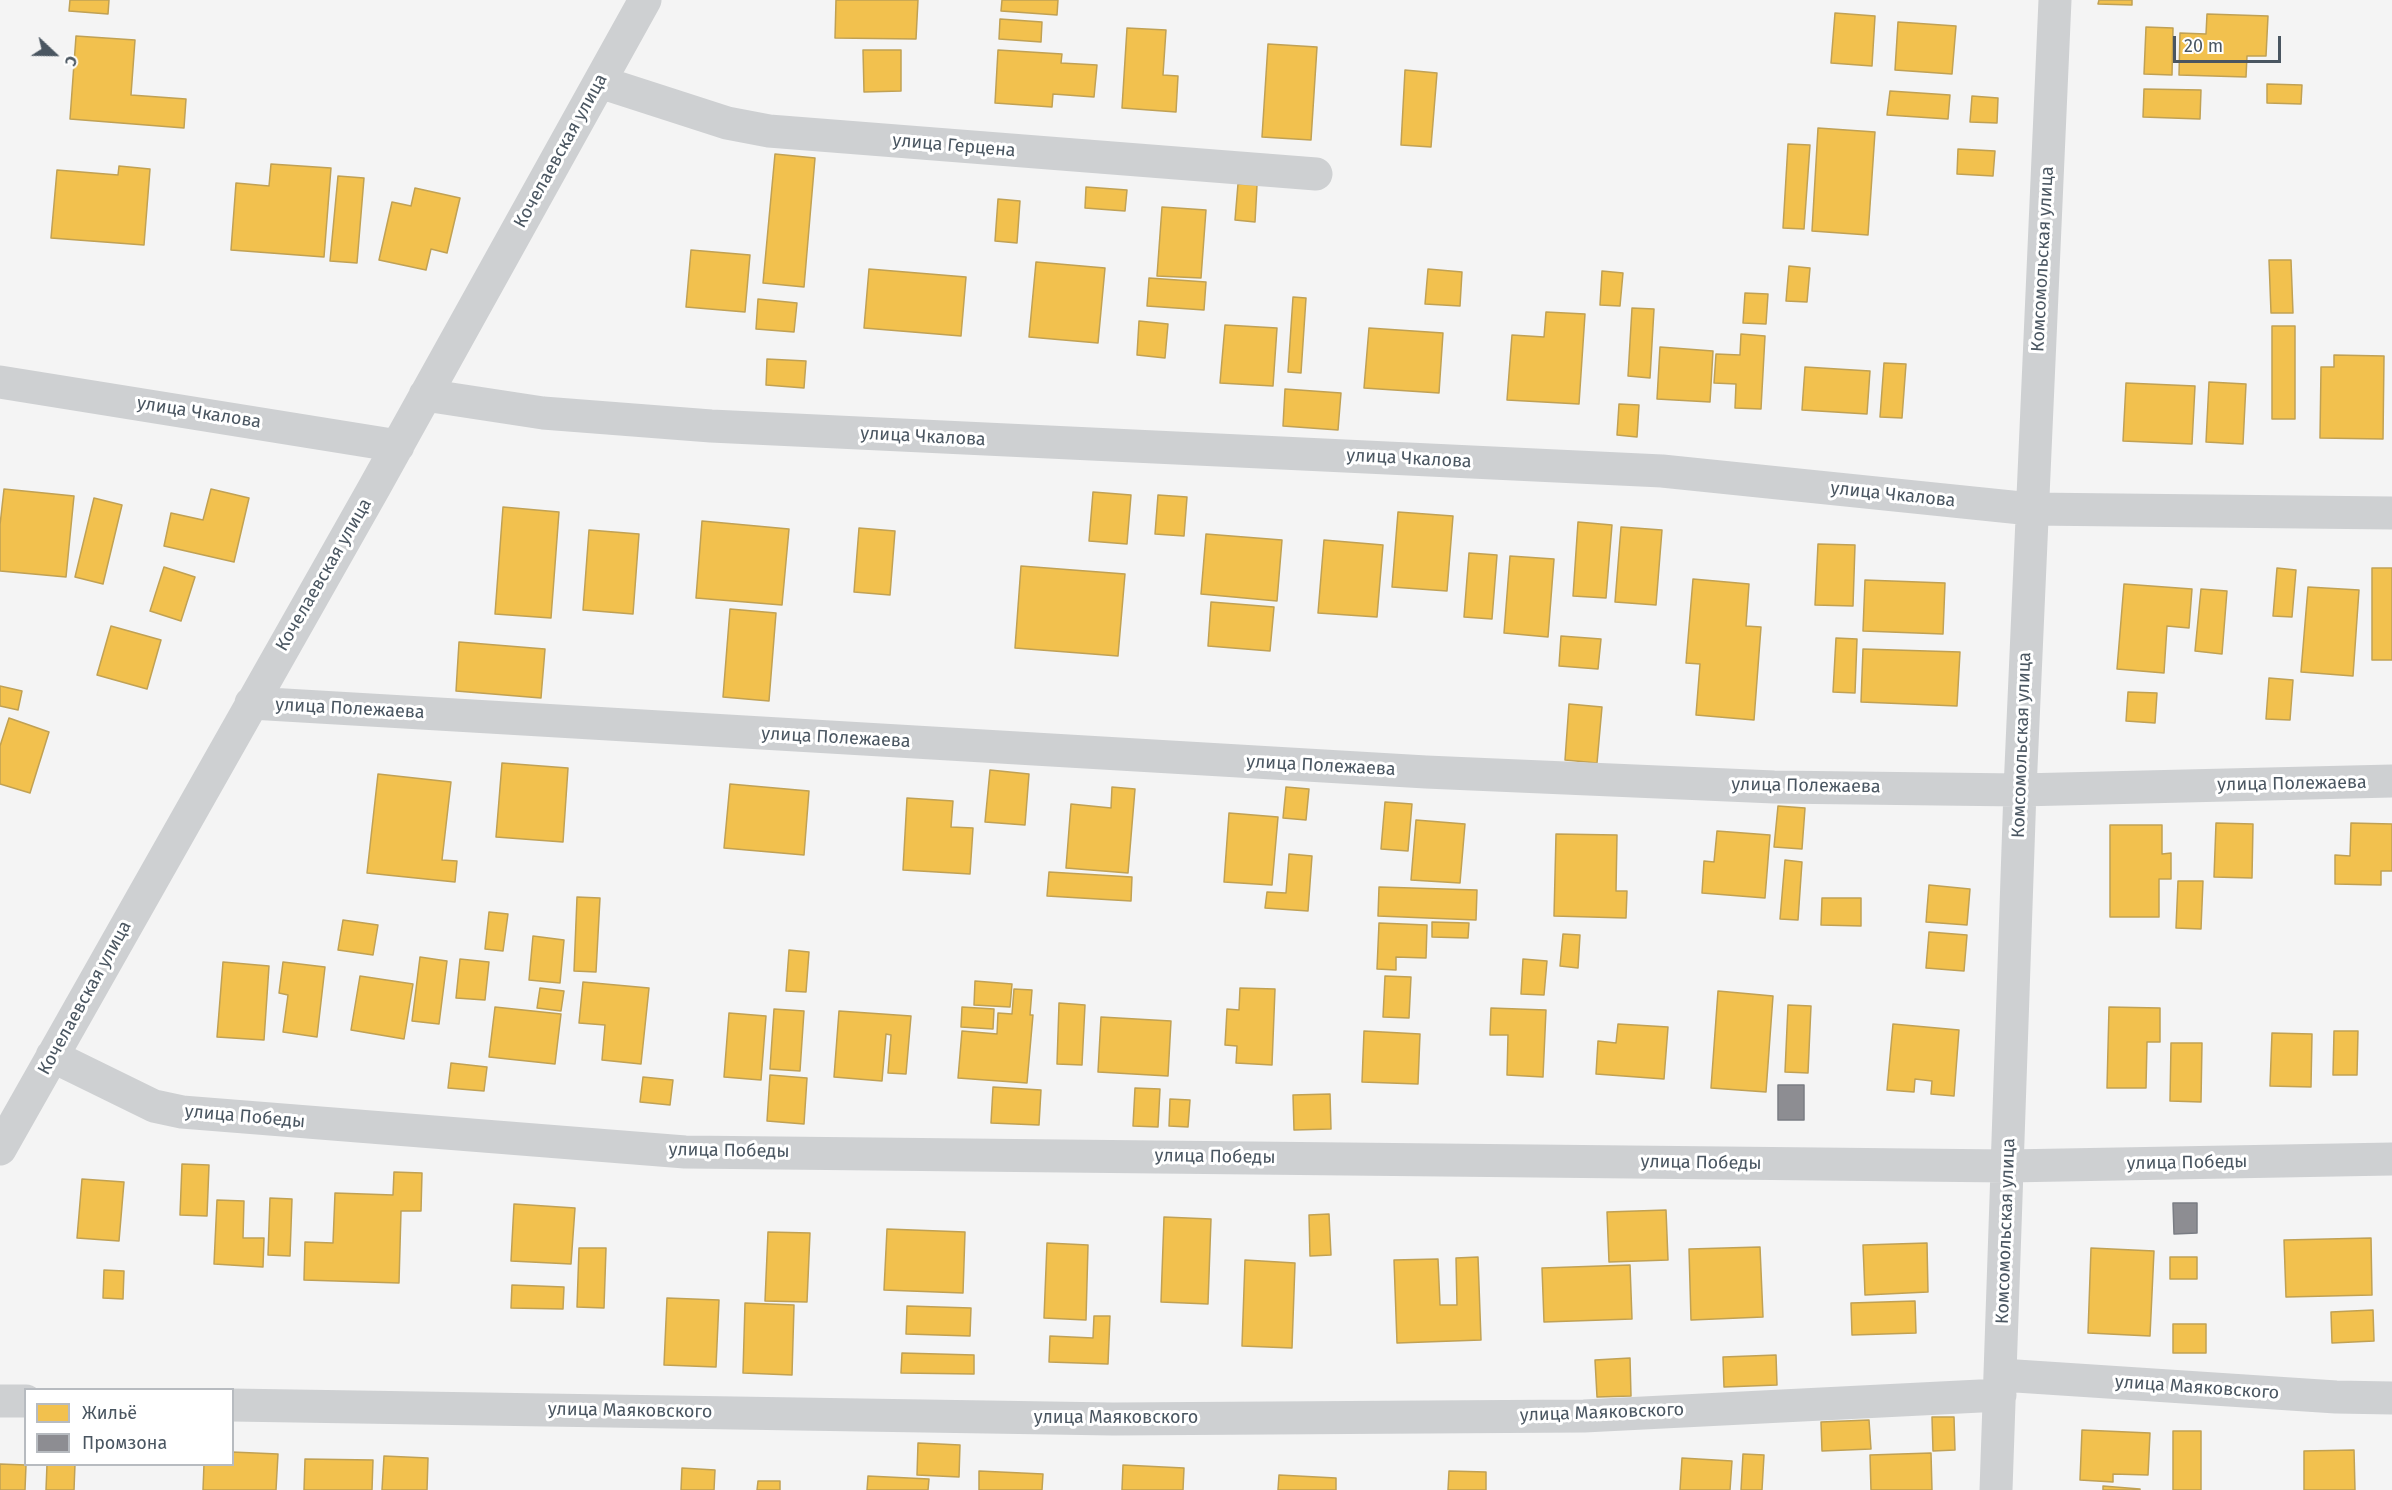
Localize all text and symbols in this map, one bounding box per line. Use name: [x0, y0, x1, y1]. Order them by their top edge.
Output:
north arrow: [24, 24, 84, 84]
scale bar: [2176, 24, 2284, 62]
text: 20 m: [2184, 35, 2223, 57]
text: С: [61, 53, 82, 69]
street label: Кочелаевская улица: [510, 70, 612, 232]
street label: улица Герцена: [892, 130, 1016, 162]
street label: Комсомольская улица: [2027, 166, 2059, 352]
street label: улица Чкалова: [135, 393, 263, 433]
street label: улица Чкалова: [860, 423, 986, 451]
street label: улица Чкалова: [1346, 445, 1472, 473]
street label: улица Чкалова: [1829, 478, 1957, 512]
street label: Кочелаевская улица: [271, 495, 377, 655]
street label: Комсомольская улица: [2008, 652, 2036, 838]
street label: улица Полежаева: [275, 694, 425, 724]
street label: улица Полежаева: [761, 723, 911, 753]
street label: улица Полежаева: [1246, 751, 1396, 781]
street label: улица Полежаева: [2217, 772, 2367, 796]
street label: улица Полежаева: [1731, 774, 1881, 798]
street label: Кочелаевская улица: [34, 917, 136, 1079]
street label: улица Победы: [184, 1101, 306, 1133]
street label: Комсомольская улица: [1992, 1138, 2020, 1324]
street label: улица Победы: [668, 1139, 790, 1163]
street label: улица Победы: [1154, 1145, 1276, 1169]
street label: улица Победы: [1640, 1151, 1762, 1175]
street label: улица Победы: [2126, 1151, 2248, 1175]
street label: улица Маяковского: [2114, 1371, 2280, 1405]
legend: [24, 1388, 234, 1466]
street label: улица Маяковского: [548, 1399, 712, 1423]
street label: улица Маяковского: [1519, 1399, 1685, 1427]
text: Жильё: [82, 1402, 137, 1424]
street label: улица Маяковского: [1034, 1407, 1198, 1429]
text: Промзона: [82, 1432, 167, 1454]

